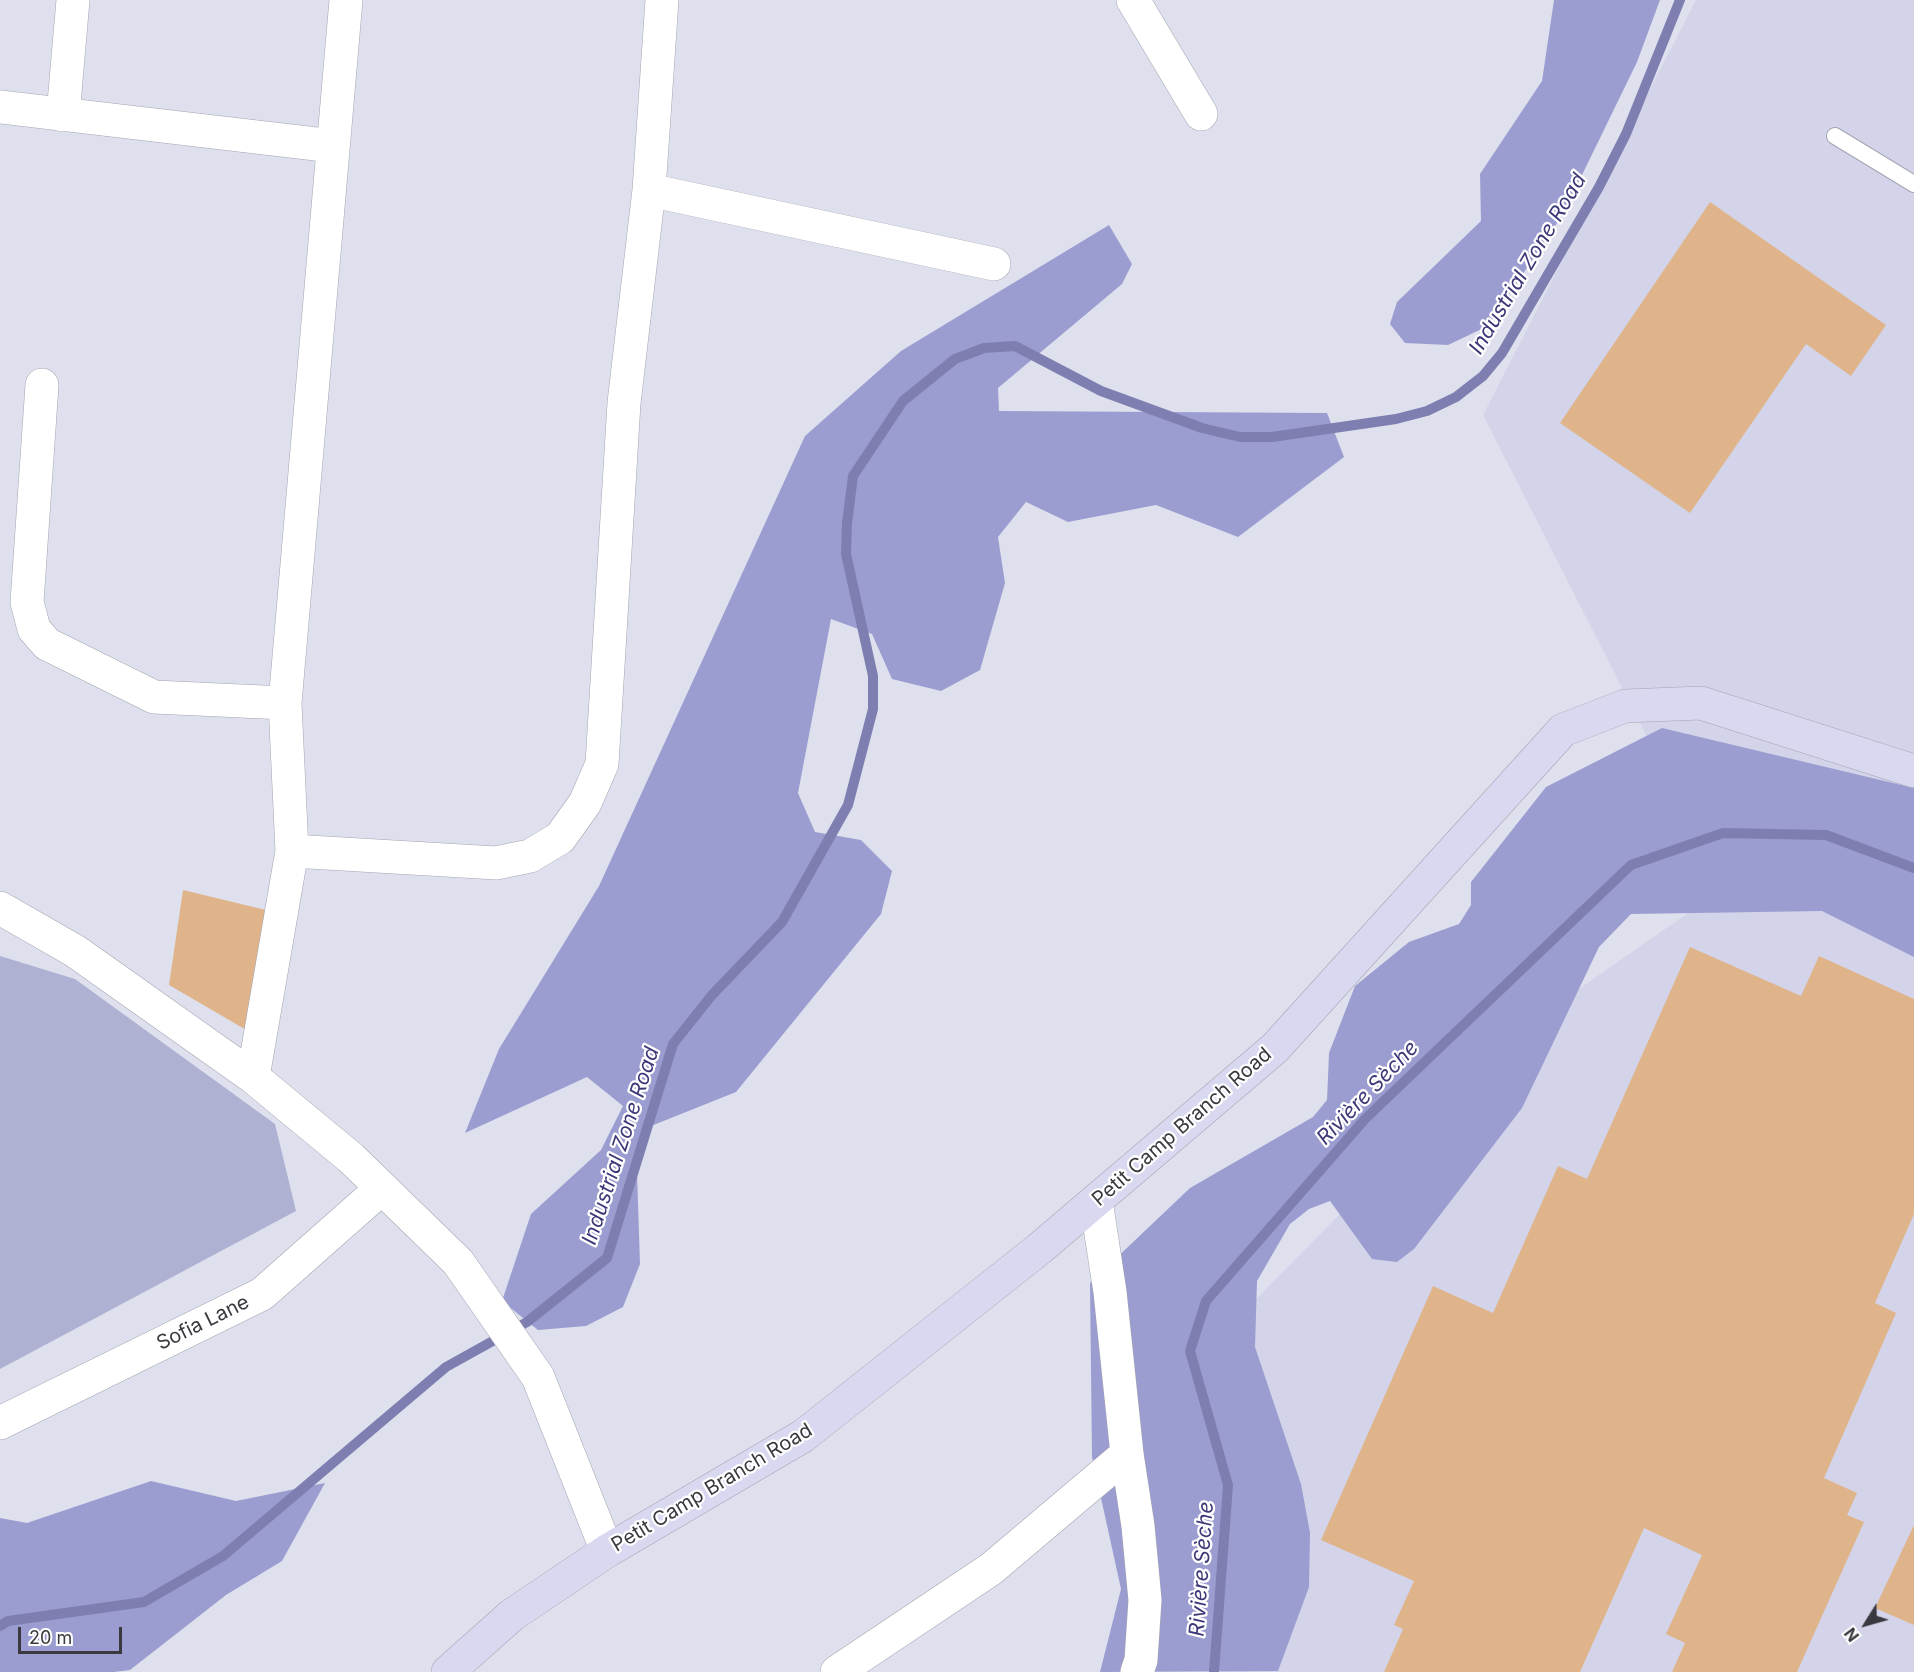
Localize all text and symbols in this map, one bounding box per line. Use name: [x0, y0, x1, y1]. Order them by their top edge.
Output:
water label: Industrial Zone Road: [1464, 169, 1592, 359]
water label: Rivière Sèche: [1312, 1036, 1424, 1150]
street label: Petit Camp Branch Road: [1087, 1043, 1277, 1211]
water label: Industrial Zone Road: [577, 1044, 665, 1248]
street label: Sofia Lane: [153, 1290, 253, 1356]
street label: Petit Camp Branch Road: [607, 1419, 817, 1557]
water label: Rivière Sèche: [1185, 1501, 1219, 1637]
north arrow: [1836, 1594, 1896, 1654]
scale bar: [21, 1615, 124, 1653]
text: N: [1840, 1624, 1863, 1646]
text: 20 m: [29, 1627, 72, 1648]

